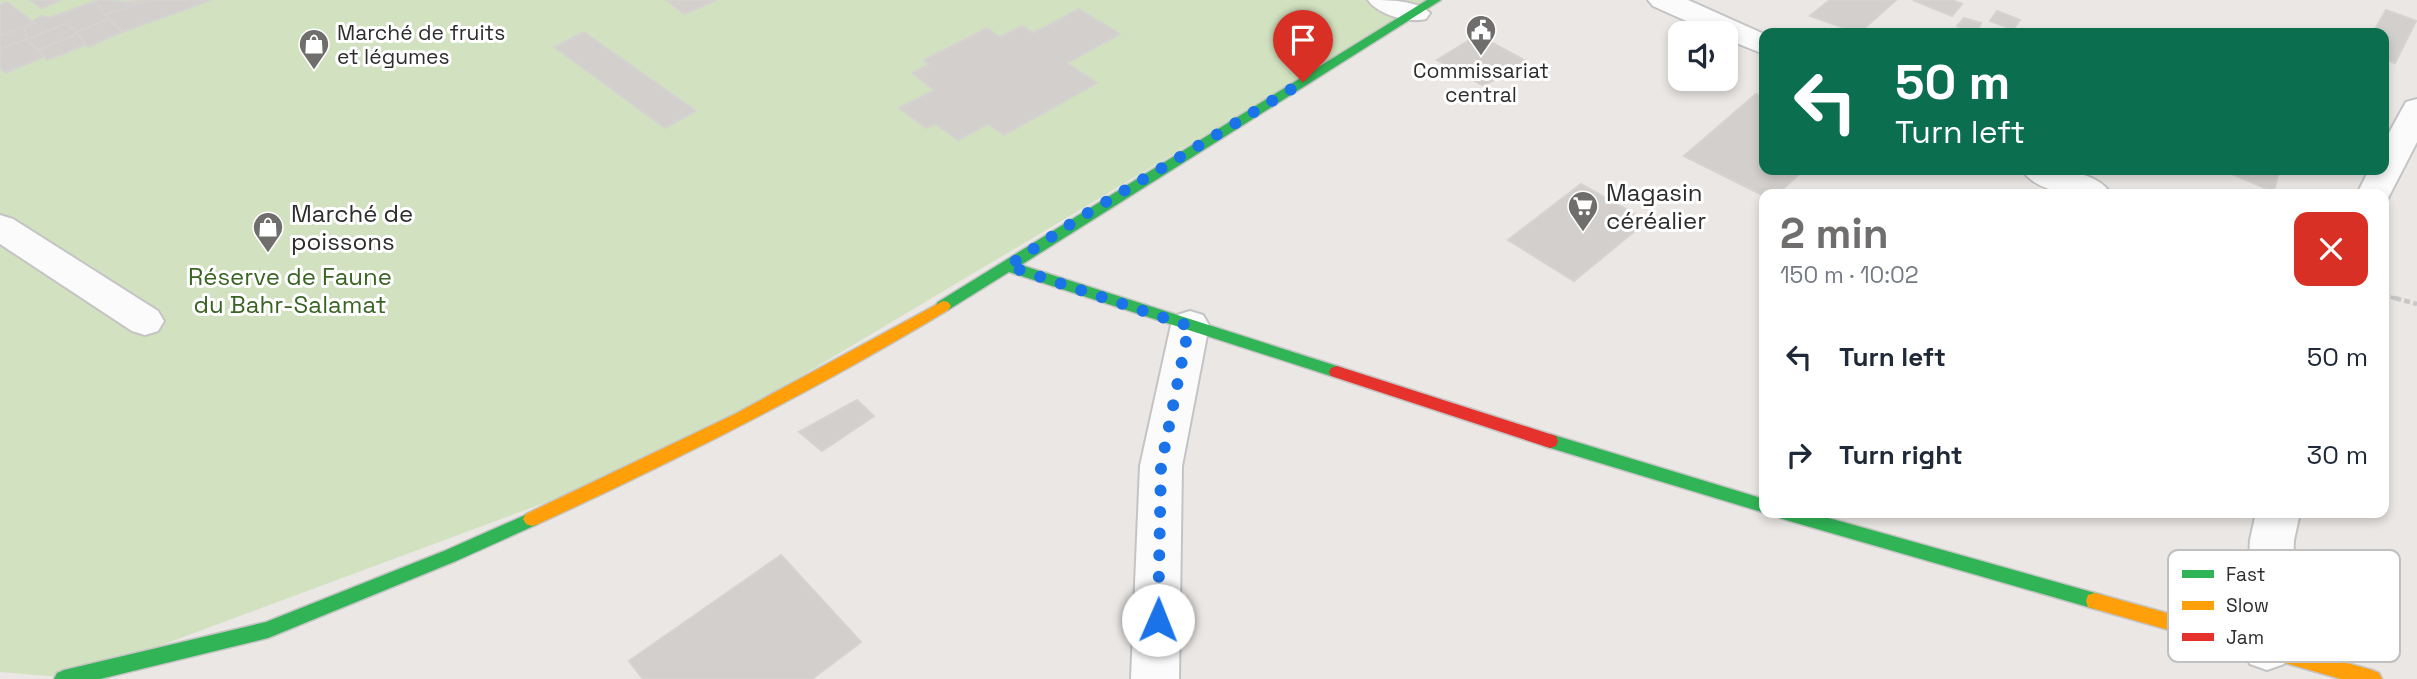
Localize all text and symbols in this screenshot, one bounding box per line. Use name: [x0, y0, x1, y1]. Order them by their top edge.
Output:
pin: [1273, 10, 1333, 82]
public building icon: Commissariat central: [1464, 13, 1498, 57]
place label: Marché de fruits et légumes: [337, 19, 505, 70]
icon: arrive: [1284, 21, 1322, 59]
map controls: [1668, 21, 1738, 91]
button: sound: [1668, 21, 1738, 91]
shop icon: Marché de fruits et légumes: [297, 27, 331, 71]
text: 50 m: [1895, 51, 2010, 113]
icon: left: [1780, 56, 1871, 147]
place label: Commissariat central: [1413, 57, 1549, 108]
text: Turn left: [1895, 112, 2025, 152]
place label: Magasin céréalier: [1606, 177, 1706, 236]
supermarket icon: Magasin céréalier: [1566, 189, 1600, 233]
place label: Marché de poissons: [291, 198, 413, 257]
text: 2 min: [1780, 207, 1889, 260]
shop icon: Marché de poissons: [251, 210, 285, 254]
button: close: [2294, 212, 2368, 286]
text: 150 m · 10:02: [1780, 260, 1919, 290]
park label: Réserve de Faune du Bahr-Salamat: [188, 261, 392, 320]
icon: left: [1780, 338, 1818, 376]
text: Turn left: [1839, 340, 1946, 374]
text: 50 m: [2307, 340, 2368, 374]
icon: right: [1780, 436, 1818, 474]
text: Turn right: [1839, 438, 1963, 472]
text: 30 m: [2307, 438, 2368, 472]
legend: [2168, 550, 2400, 662]
text: Fast: [2226, 562, 2266, 587]
position arrow: [1121, 583, 1195, 657]
text: Slow: [2226, 593, 2269, 618]
text: Jam: [2226, 625, 2264, 650]

